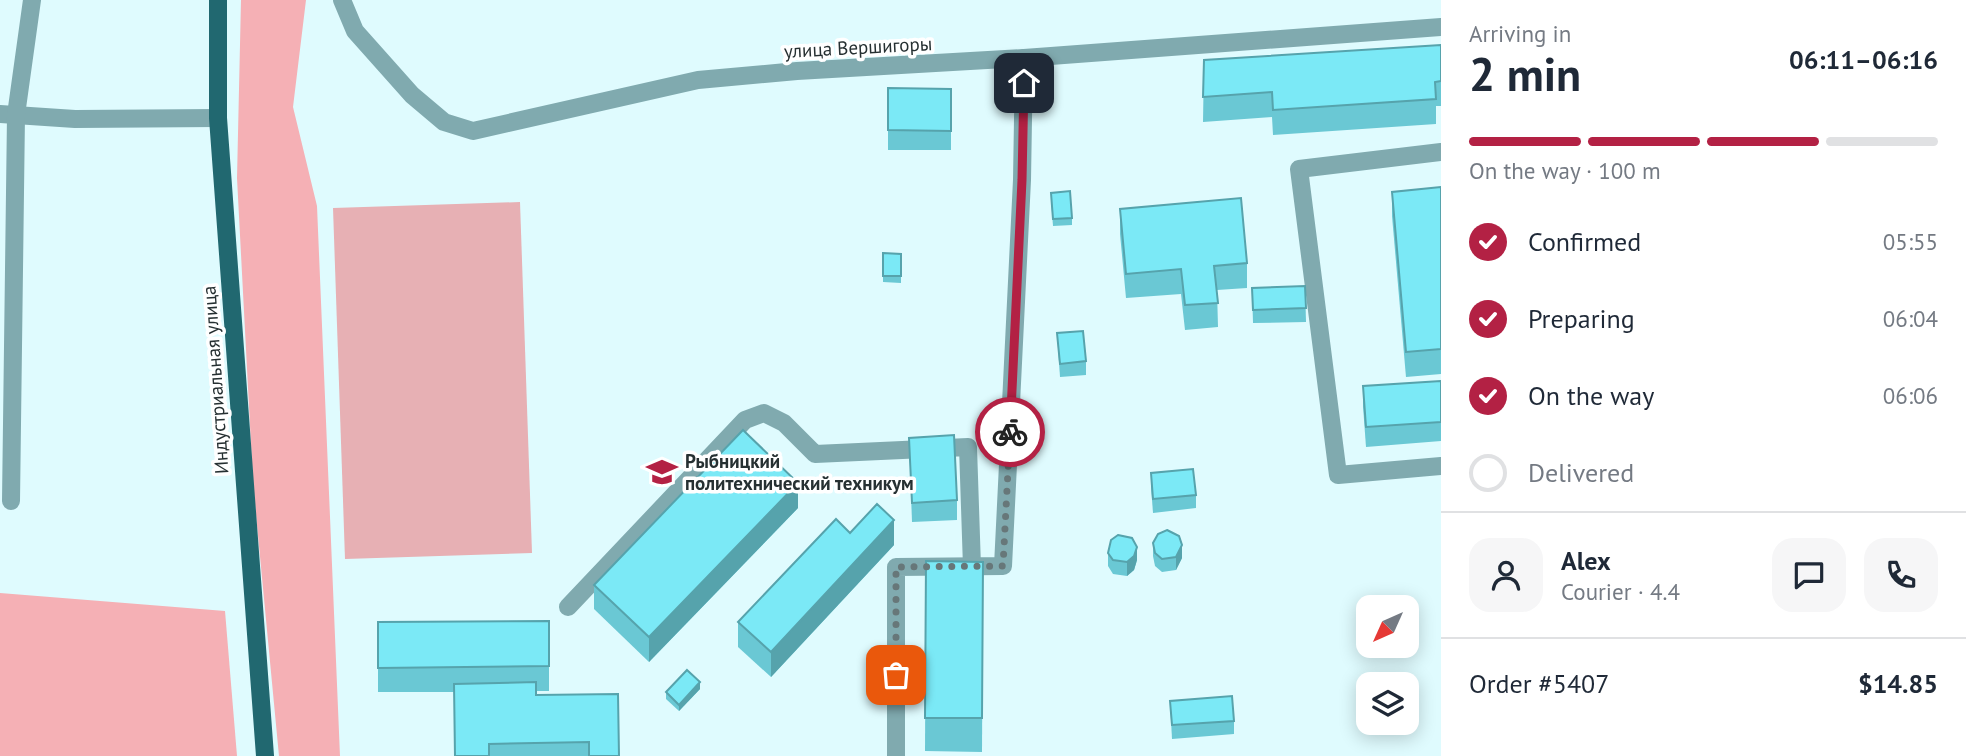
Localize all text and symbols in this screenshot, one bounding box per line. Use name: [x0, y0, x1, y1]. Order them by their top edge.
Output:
text: Arriving in: [1469, 19, 1571, 48]
street label: улица Вершигоры: [783, 31, 933, 63]
text: 06:11–06:16: [1789, 43, 1938, 76]
text: 2 min: [1469, 44, 1581, 104]
pin: [994, 53, 1054, 113]
icon: home: [1005, 64, 1043, 102]
text: On the way · 100 m: [1469, 156, 1661, 185]
icon: check: [1469, 223, 1507, 261]
text: Confirmed: [1528, 225, 1641, 258]
text: 05:55: [1883, 227, 1938, 256]
street label: Индустриальная улица: [196, 285, 234, 475]
icon: check: [1469, 300, 1507, 338]
text: Preparing: [1528, 302, 1635, 335]
text: 06:04: [1883, 304, 1938, 333]
icon: check: [1469, 377, 1507, 415]
text: On the way: [1528, 379, 1654, 412]
text: 06:06: [1883, 381, 1938, 410]
courier: [975, 397, 1045, 467]
icon: bike: [991, 413, 1029, 451]
place label: Рыбницкий политехнический техникум: [685, 449, 914, 495]
school or university icon: Рыбницкий политехнический техникум: [645, 455, 679, 489]
text: Delivered: [1528, 456, 1634, 489]
button: person: [1469, 538, 1543, 612]
button: chat: [1772, 538, 1846, 612]
button: phone: [1864, 538, 1938, 612]
text: Alex: [1561, 544, 1611, 577]
text: Courier · 4.4: [1561, 577, 1680, 606]
north arrow: [1356, 595, 1419, 658]
map controls: [1356, 595, 1419, 735]
pin: [866, 645, 926, 705]
icon: bag: [877, 656, 915, 694]
text: Order #5407: [1469, 667, 1609, 700]
text: $14.85: [1858, 667, 1938, 700]
button: layers: [1356, 672, 1419, 735]

